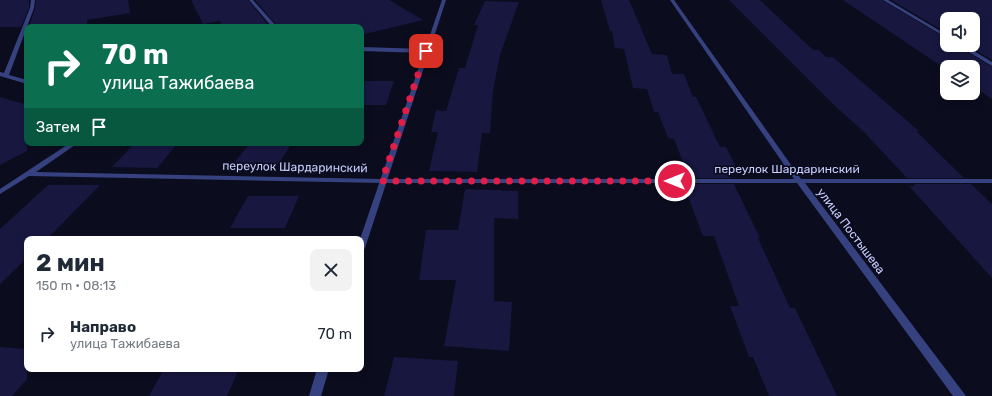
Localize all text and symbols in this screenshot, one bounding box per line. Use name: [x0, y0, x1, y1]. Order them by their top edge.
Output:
map controls: [940, 12, 980, 100]
button: sound: [940, 12, 980, 52]
pin: [409, 34, 443, 68]
text: 70 m: [102, 38, 169, 71]
icon: right: [36, 40, 88, 92]
icon: arrive: [415, 40, 437, 62]
button: layers: [940, 60, 980, 100]
text: улица Тажибаева: [102, 72, 254, 94]
icon: arrive: [88, 116, 110, 138]
text: Затем: [36, 118, 80, 136]
street label: переулок Шардаринский: [222, 159, 368, 175]
position arrow: [654, 160, 696, 202]
street label: переулок Шардаринский: [714, 162, 860, 176]
street label: улица Постышева: [814, 185, 888, 277]
text: 2 мин: [36, 249, 105, 277]
button: close: [310, 249, 352, 291]
text: 150 m · 08:13: [36, 278, 116, 293]
text: Направо: [70, 318, 136, 336]
icon: right: [36, 323, 58, 345]
text: 70 m: [318, 325, 352, 343]
text: улица Тажибаева: [70, 336, 180, 351]

